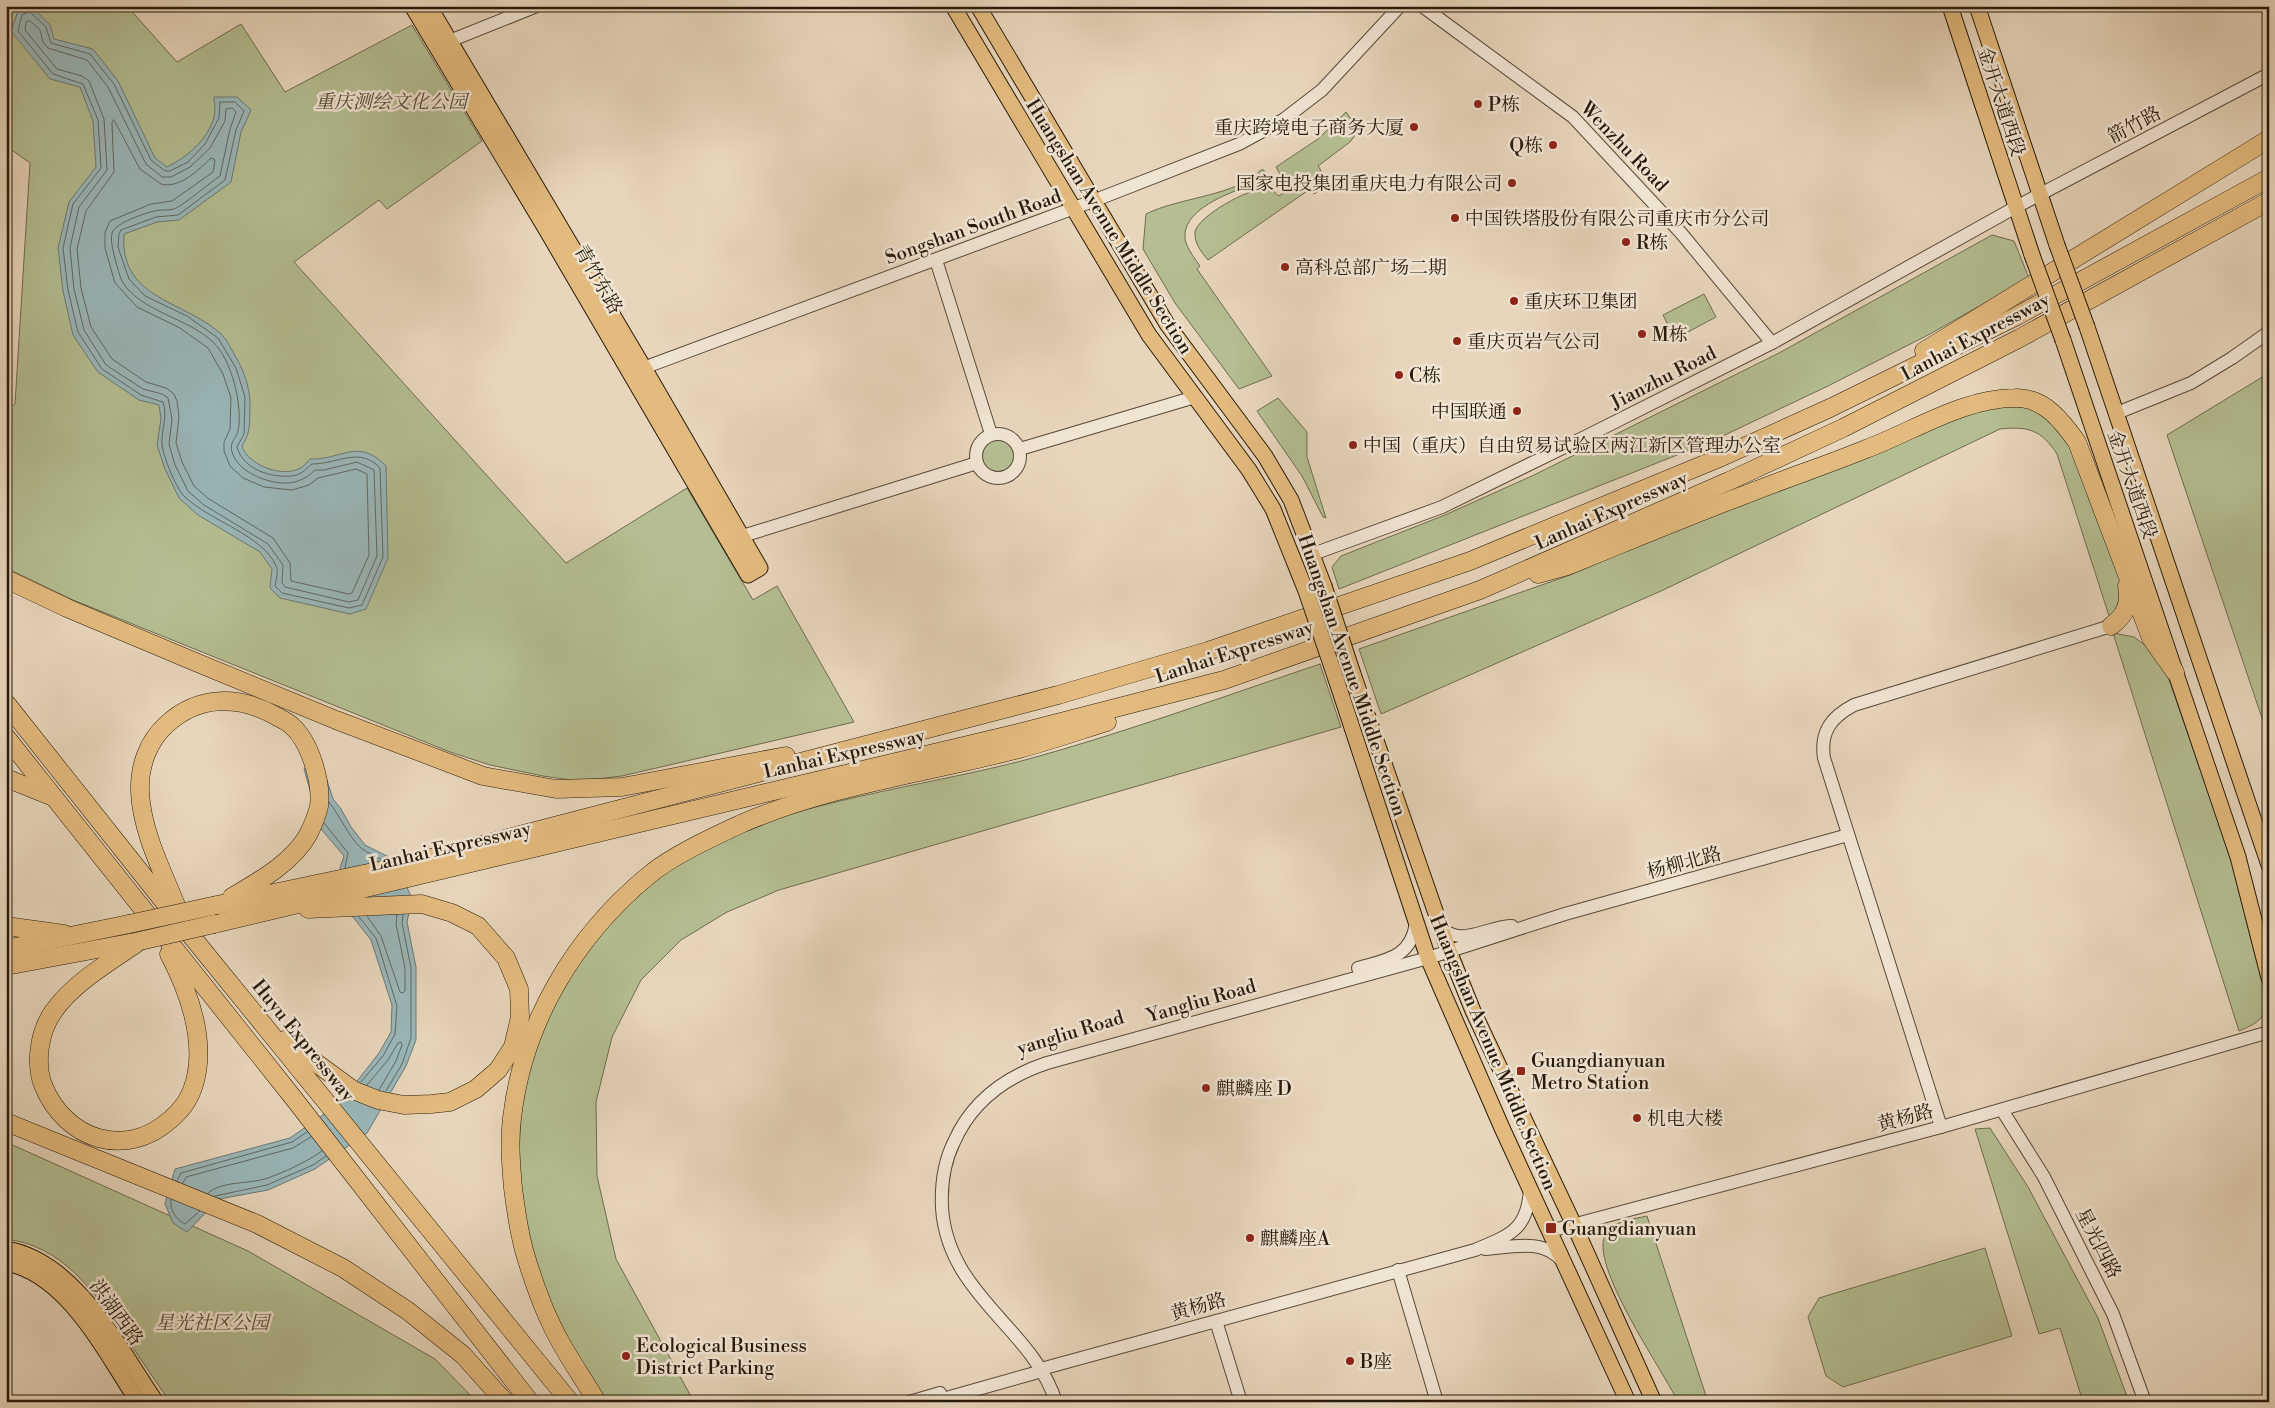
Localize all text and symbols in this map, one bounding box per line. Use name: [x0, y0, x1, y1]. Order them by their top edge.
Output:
street label: 金开大道西段: [1972, 43, 2030, 159]
park label: 重庆测绘文化公园: [315, 90, 470, 114]
place label: P栋: [1488, 93, 1520, 117]
street label: Huangshan Avenue Middle Section: [1020, 94, 1198, 359]
street label: Wenzhu Road: [1575, 96, 1673, 197]
marker: P栋: [1472, 98, 1484, 110]
street label: 箭竹路: [2104, 101, 2165, 149]
place label: 重庆跨境电子商务大厦: [1214, 116, 1404, 140]
marker: 重庆跨境电子商务大厦: [1408, 121, 1420, 133]
place label: Q栋: [1509, 134, 1543, 158]
marker: Q栋: [1547, 139, 1559, 151]
place label: 国家电投集团重庆电力有限公司: [1236, 172, 1502, 196]
marker: 国家电投集团重庆电力有限公司: [1506, 177, 1518, 189]
street label: Songshan South Road: [882, 184, 1065, 270]
place label: 中国铁塔股份有限公司重庆市分公司: [1465, 207, 1769, 231]
marker: 中国铁塔股份有限公司重庆市分公司: [1449, 212, 1461, 224]
place label: R栋: [1636, 231, 1668, 255]
marker: R栋: [1620, 236, 1632, 248]
street label: 青竹东路: [569, 241, 628, 318]
place label: 高科总部广场二期: [1295, 256, 1447, 280]
marker: 高科总部广场二期: [1279, 261, 1291, 273]
street label: Lanhai Expressway: [1897, 287, 2055, 386]
place label: 重庆环卫集团: [1524, 290, 1638, 314]
marker: 重庆环卫集团: [1508, 295, 1520, 307]
place label: M栋: [1652, 323, 1688, 347]
marker: M栋: [1636, 328, 1648, 340]
place label: 重庆页岩气公司: [1467, 330, 1600, 354]
marker: 重庆页岩气公司: [1451, 335, 1463, 347]
street label: Jianzhu Road: [1606, 341, 1720, 415]
place label: C栋: [1409, 364, 1441, 388]
marker: C栋: [1393, 369, 1405, 381]
place label: 中国联通: [1431, 400, 1507, 424]
marker: 中国联通: [1511, 405, 1523, 417]
street label: 金开大道西段: [2102, 427, 2162, 542]
place label: 中国（重庆）自由贸易试验区两江新区管理办公室: [1363, 434, 1781, 458]
marker: 中国（重庆）自由贸易试验区两江新区管理办公室: [1347, 439, 1359, 451]
street label: Lanhai Expressway: [1531, 466, 1692, 555]
street label: Huangshan Avenue Middle Section: [1292, 531, 1412, 820]
street label: Lanhai Expressway: [1152, 615, 1317, 689]
street label: Lanhai Expressway: [761, 724, 928, 784]
street label: Lanhai Expressway: [367, 817, 534, 877]
street label: 杨柳北路: [1644, 842, 1724, 884]
street label: Huangshan Avenue Middle Section: [1424, 911, 1562, 1194]
street label: Yangliu Road: [1143, 974, 1259, 1028]
street label: Huyu Expressway: [247, 975, 360, 1107]
street label: yangliu Road: [1013, 1005, 1127, 1061]
place label: Guangdianyuan Metro Station: [1531, 1049, 1665, 1095]
marker: Guangdianyuan Metro Station: [1515, 1065, 1527, 1077]
place label: 麒麟座 D: [1216, 1077, 1292, 1101]
marker: 麒麟座 D: [1200, 1082, 1212, 1094]
street label: 黄杨路: [1875, 1099, 1936, 1137]
place label: 机电大楼: [1647, 1107, 1723, 1131]
marker: 机电大楼: [1631, 1112, 1643, 1124]
street label: 星光四路: [2070, 1204, 2126, 1283]
place label: Guangdianyuan: [1562, 1217, 1696, 1241]
marker: Guangdianyuan: [1544, 1221, 1558, 1235]
place label: 麒麟座A: [1260, 1227, 1331, 1251]
marker: 麒麟座A: [1244, 1232, 1256, 1244]
street label: 洪湖西路: [84, 1275, 148, 1350]
street label: 黄杨路: [1168, 1288, 1229, 1326]
park label: 星光社区公园: [155, 1311, 272, 1335]
place label: Ecological Business District Parking: [636, 1334, 807, 1380]
marker: Ecological Business District Parking: [620, 1350, 632, 1362]
place label: B座: [1359, 1350, 1392, 1374]
marker: B座: [1344, 1355, 1356, 1367]

